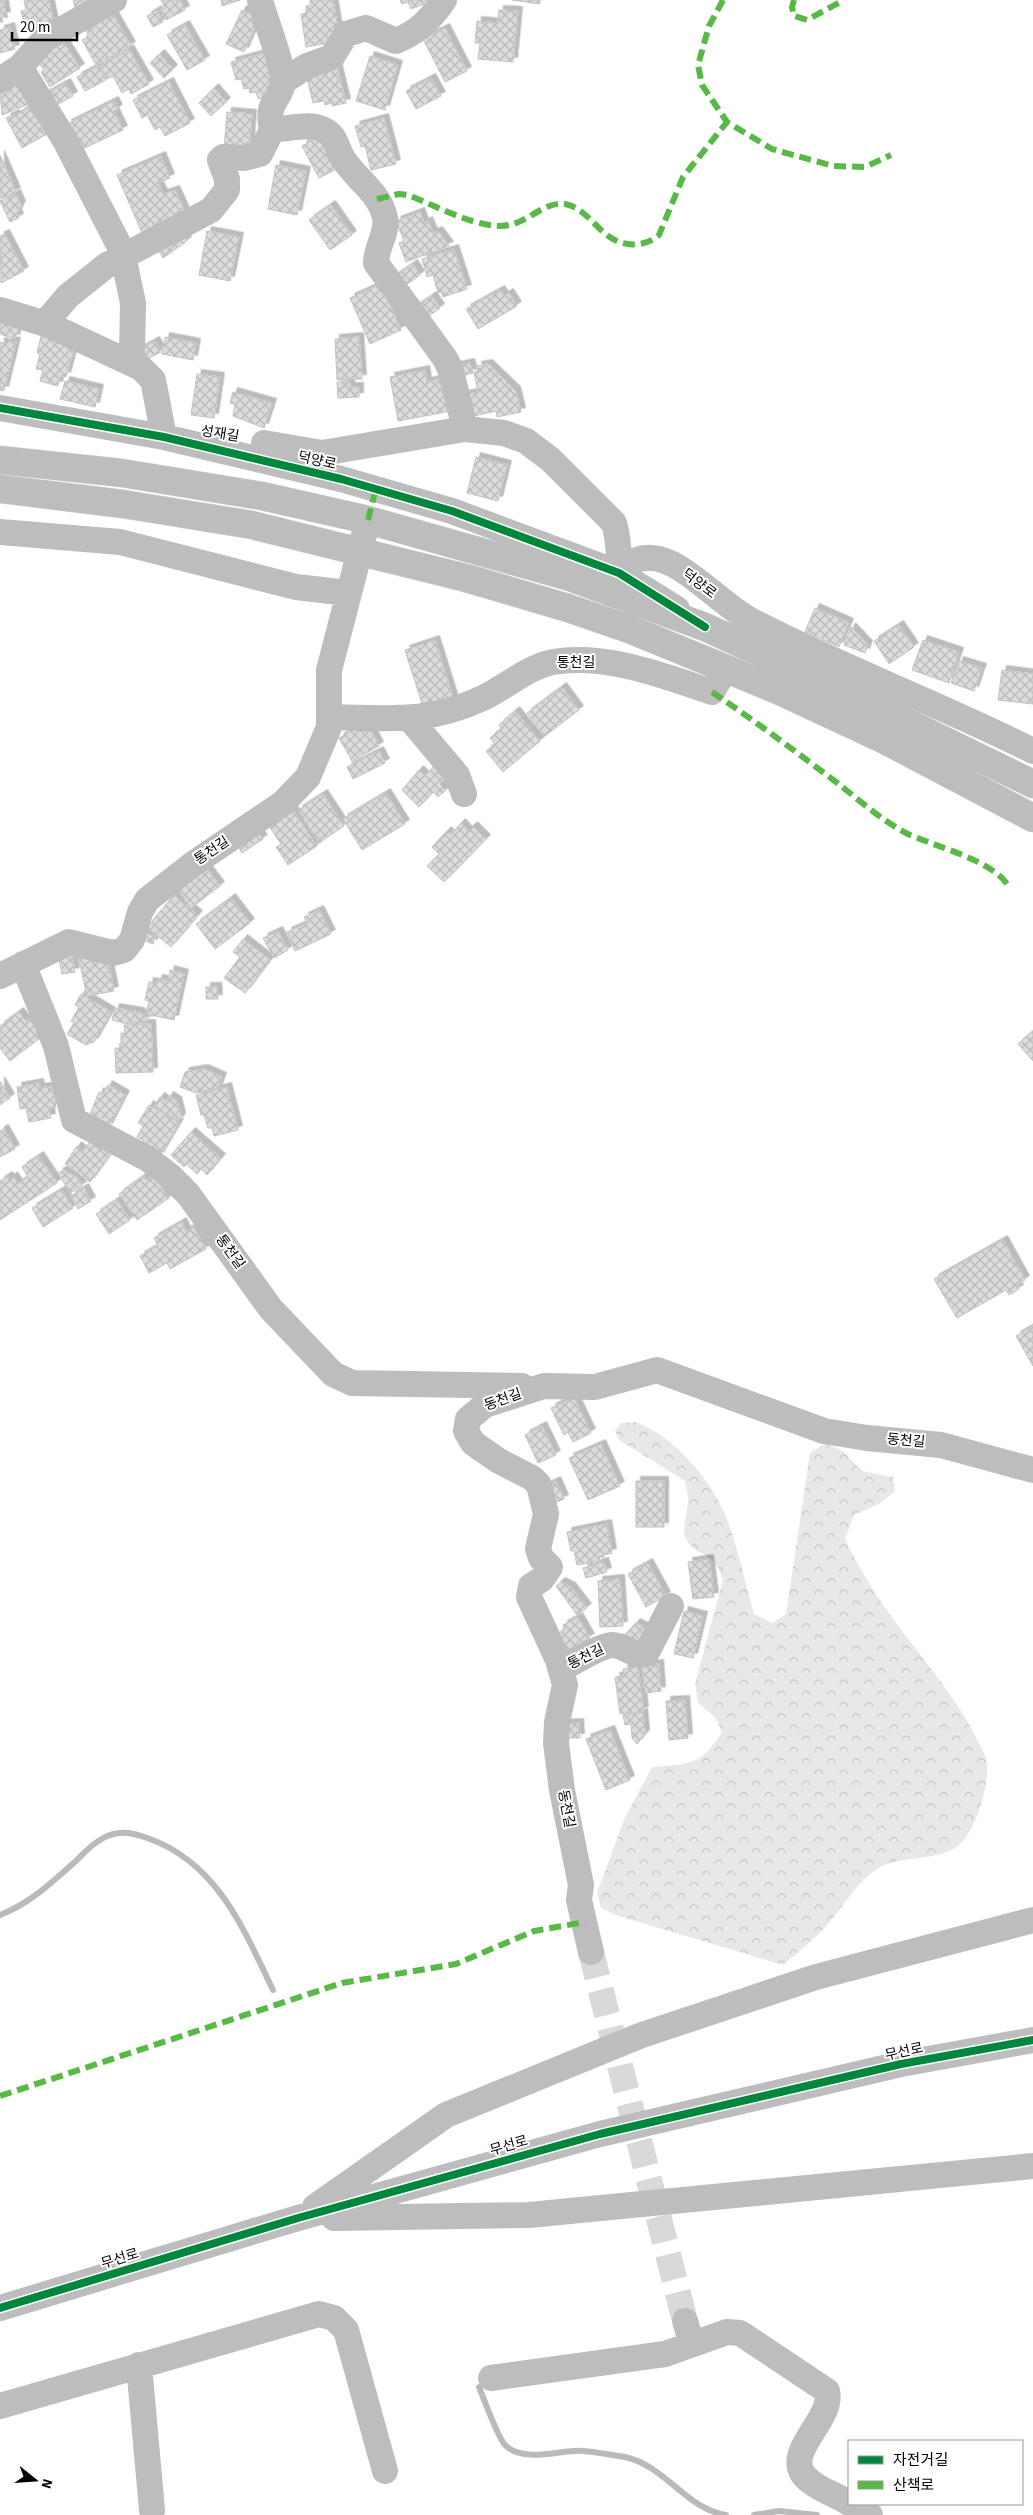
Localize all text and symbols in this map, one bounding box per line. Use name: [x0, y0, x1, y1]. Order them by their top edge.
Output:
scale bar: [12, 10, 78, 42]
text: 20 m: [20, 17, 50, 38]
street label: 성재길: [199, 421, 241, 447]
street label: 덕양로: [296, 447, 338, 475]
street label: 덕양로: [678, 564, 721, 604]
street label: 통천길: [557, 653, 595, 673]
street label: 통천길: [190, 832, 234, 870]
street label: 통천길: [211, 1230, 249, 1274]
street label: 동천길: [481, 1384, 525, 1416]
street label: 동천길: [886, 1429, 926, 1453]
street label: 통천길: [564, 1640, 608, 1674]
street label: 동천길: [552, 1788, 580, 1830]
street label: 무선로: [883, 2038, 925, 2066]
street label: 무선로: [488, 2131, 530, 2161]
street label: 무선로: [99, 2244, 142, 2274]
legend: [848, 2440, 1023, 2505]
text: 자전거길: [893, 2450, 948, 2471]
north arrow: [10, 2455, 60, 2505]
text: 산책로: [893, 2475, 934, 2496]
text: N: [36, 2476, 57, 2491]

